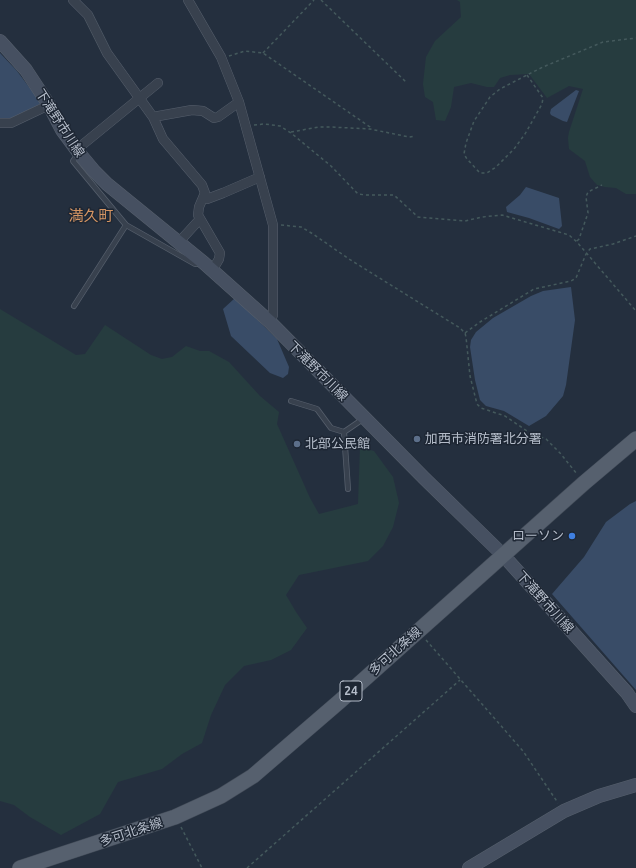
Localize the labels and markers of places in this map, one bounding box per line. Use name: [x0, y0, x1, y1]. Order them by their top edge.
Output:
place label: 加西市消防署北分署: [425, 431, 542, 447]
marker: 加西市消防署北分署: [412, 434, 422, 444]
place label: 北部公民館: [305, 436, 370, 452]
marker: 北部公民館: [292, 439, 302, 449]
place label: ローソン: [512, 528, 564, 544]
marker: ローソン: [567, 531, 577, 541]

